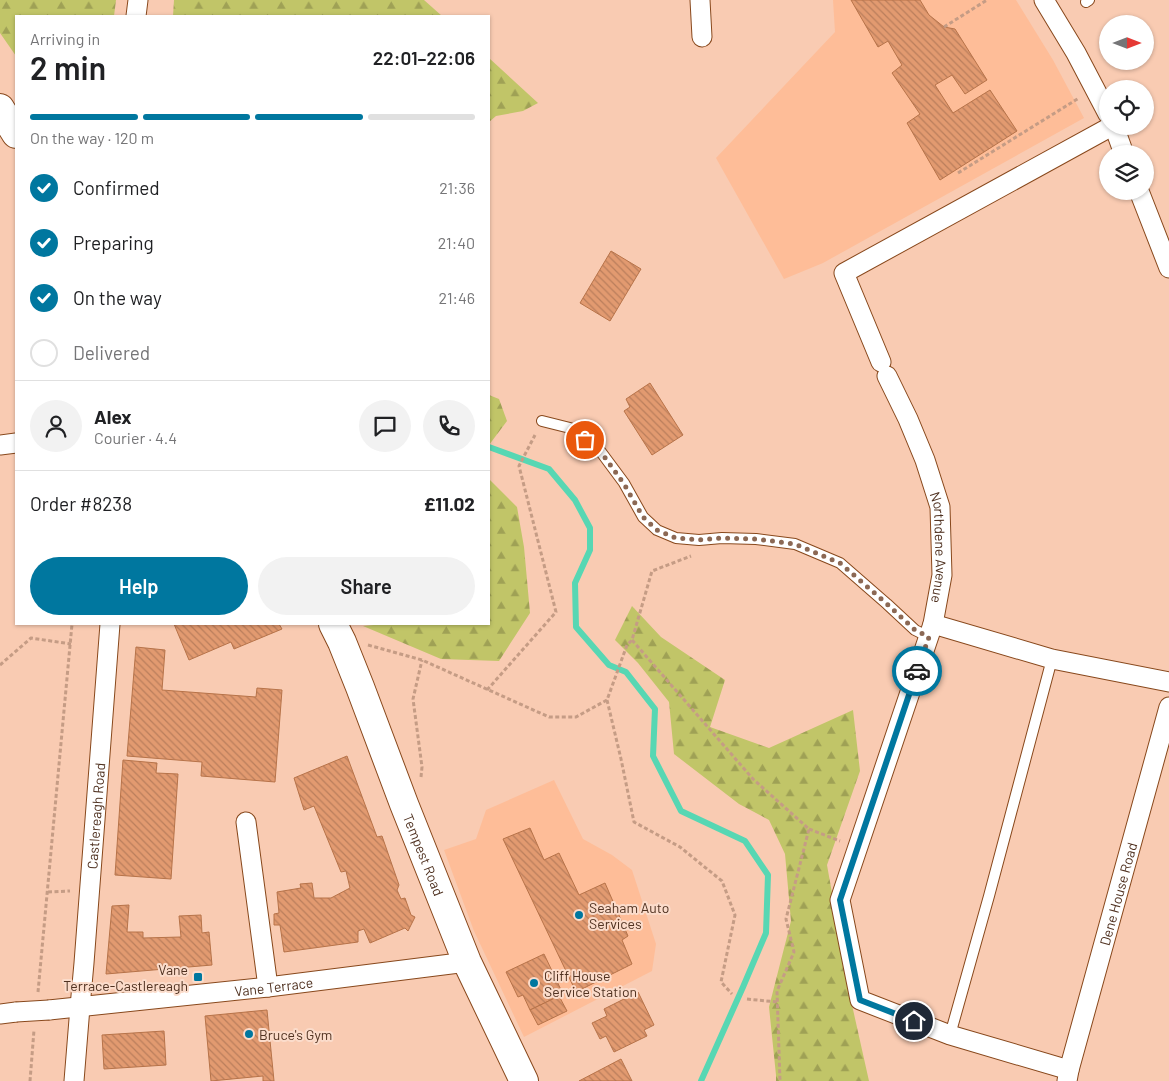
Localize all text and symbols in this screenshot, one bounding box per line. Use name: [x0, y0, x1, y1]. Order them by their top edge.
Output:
north arrow: [1099, 15, 1154, 70]
map controls: [1099, 15, 1154, 200]
text: Arriving in: [30, 29, 100, 48]
text: 22:01–22:06: [373, 46, 475, 69]
text: 2 min: [30, 48, 106, 86]
button: locate: [1099, 80, 1154, 135]
text: On the way · 120 m: [30, 128, 154, 147]
button: layers: [1099, 145, 1154, 200]
icon: check: [30, 174, 58, 202]
text: Confirmed: [73, 176, 160, 199]
text: 21:36: [439, 178, 475, 197]
icon: check: [30, 229, 58, 257]
text: Preparing: [73, 231, 154, 254]
text: 21:40: [438, 233, 475, 252]
icon: check: [30, 284, 58, 312]
text: On the way: [73, 286, 162, 309]
text: 21:46: [439, 288, 475, 307]
text: Delivered: [73, 341, 150, 364]
button: person: [30, 400, 82, 452]
button: chat: [359, 400, 411, 452]
button: phone: [423, 400, 475, 452]
text: Alex: [94, 405, 132, 428]
pin: [564, 419, 606, 461]
icon: bag: [571, 426, 599, 454]
text: Courier · 4.4: [94, 428, 177, 447]
street label: Northdene Avenue: [927, 489, 951, 605]
text: Order #8238: [30, 492, 132, 515]
text: £11.02: [424, 492, 475, 515]
button: Help: [30, 557, 248, 615]
button: Share: [258, 557, 475, 615]
courier: [892, 646, 942, 696]
icon: car: [903, 657, 931, 685]
street label: Castlereagh Road: [83, 762, 108, 870]
street label: Tempest Road: [400, 811, 448, 898]
street label: Dene House Road: [1095, 840, 1140, 947]
place label: Seaham Auto Services: [589, 899, 669, 932]
marker: Seaham Auto Services: [573, 909, 585, 921]
place label: Vane Terrace-Castlereagh: [63, 961, 188, 994]
place label: Cliff House Service Station: [544, 967, 637, 1000]
marker: Vane Terrace-Castlereagh: [192, 971, 204, 983]
street label: Vane Terrace: [234, 973, 314, 999]
marker: Cliff House Service Station: [528, 977, 540, 989]
pin: [893, 1000, 935, 1042]
icon: home: [900, 1007, 928, 1035]
place label: Bruce's Gym: [259, 1026, 332, 1043]
marker: Bruce's Gym: [243, 1028, 255, 1040]

